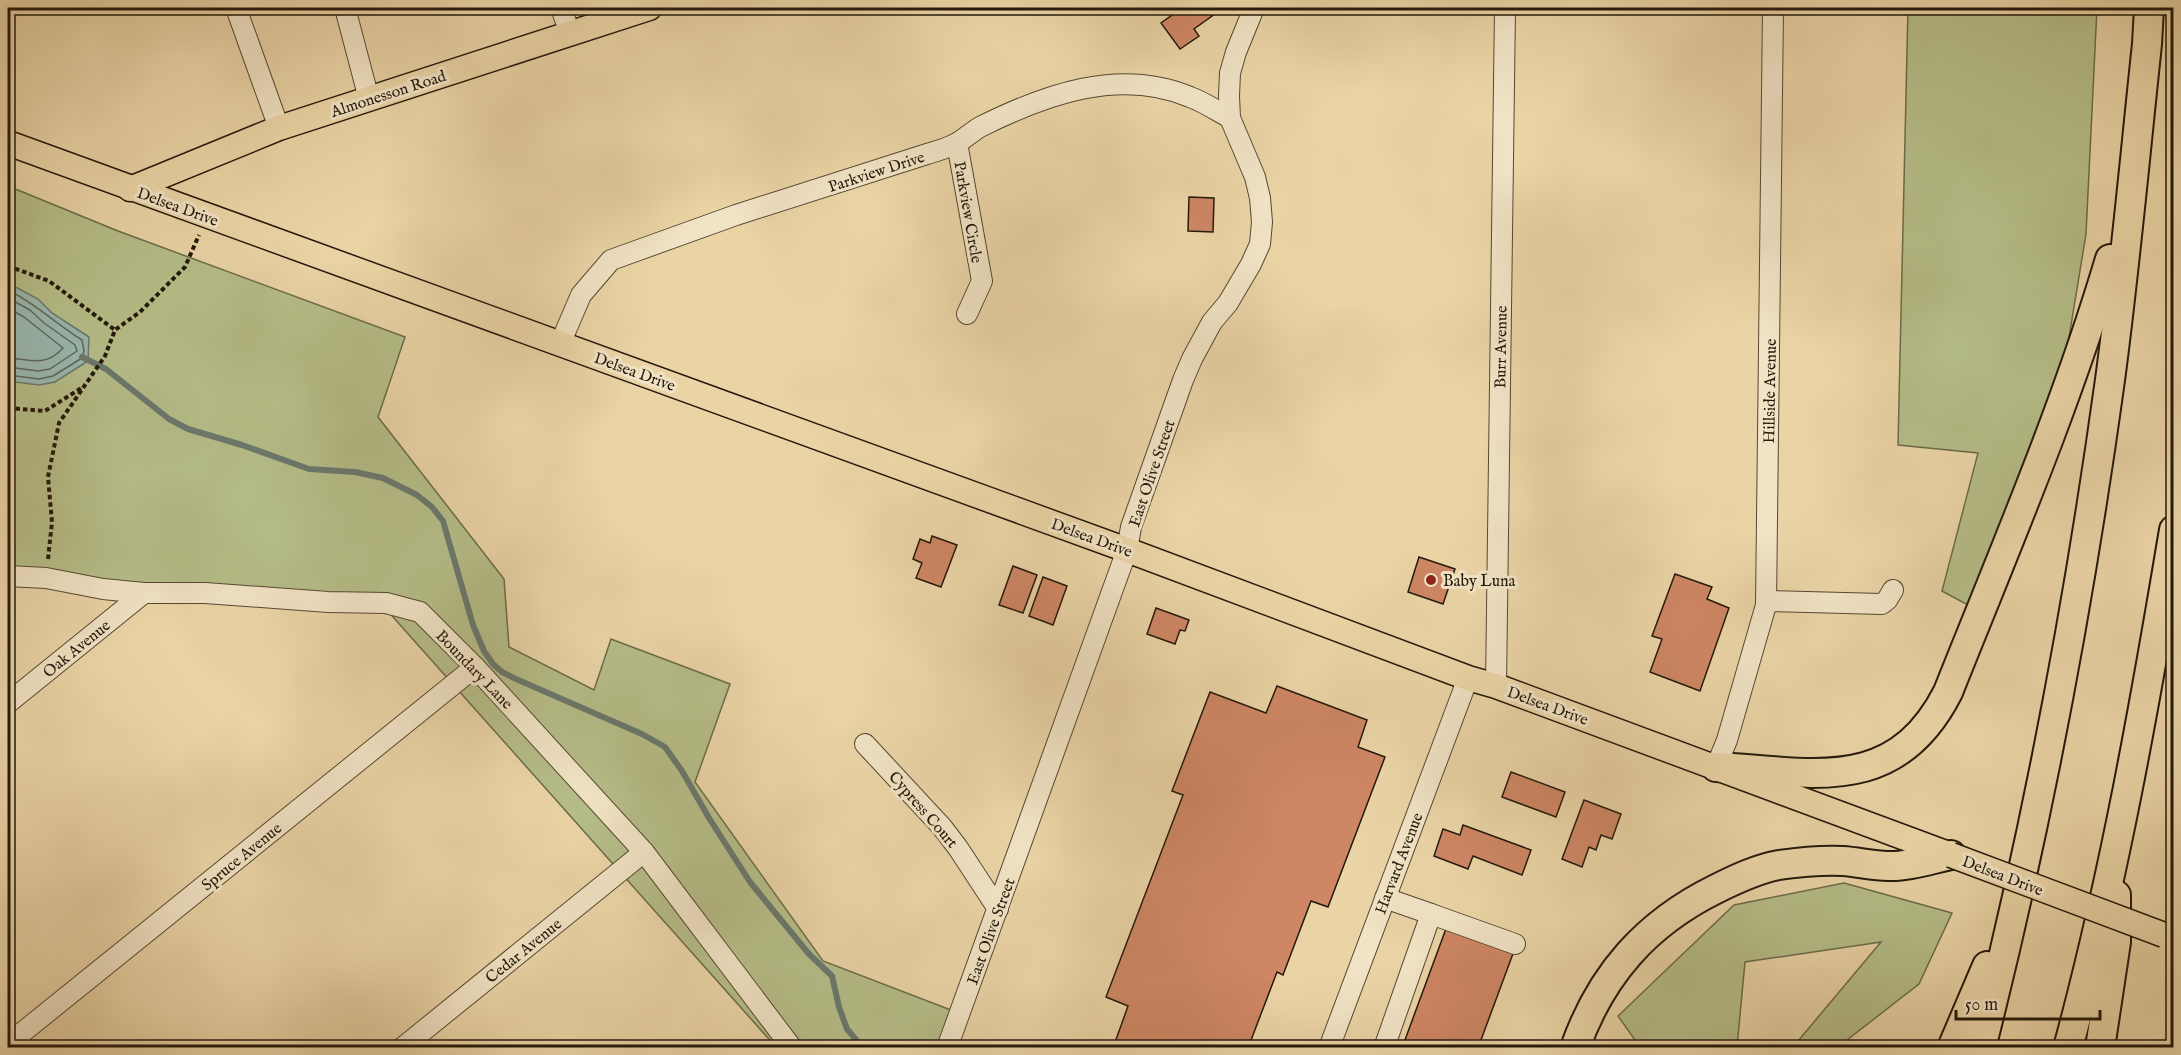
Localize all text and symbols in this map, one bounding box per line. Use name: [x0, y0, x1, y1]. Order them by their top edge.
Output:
street label: Almonesson Road: [328, 67, 449, 123]
street label: Parkview Drive: [826, 148, 927, 198]
street label: Parkview Circle: [948, 160, 986, 265]
street label: Delsea Drive: [134, 184, 221, 232]
street label: Burr Avenue: [1491, 305, 1513, 389]
street label: Hillside Avenue: [1760, 338, 1782, 444]
street label: Delsea Drive: [591, 349, 678, 397]
street label: East Olive Street: [1125, 417, 1181, 530]
street label: Delsea Drive: [1048, 515, 1135, 563]
place label: Baby Luna: [1443, 572, 1515, 592]
marker: Baby Luna: [1424, 573, 1438, 587]
street label: Oak Avenue: [39, 616, 115, 683]
street label: Boundary Lane: [431, 626, 516, 714]
street label: Delsea Drive: [1504, 683, 1591, 731]
street label: Cypress Court: [884, 768, 962, 853]
street label: Harvard Avenue: [1371, 810, 1428, 917]
street label: Spruce Avenue: [198, 819, 286, 896]
street label: Delsea Drive: [1959, 852, 2046, 901]
street label: East Olive Street: [963, 875, 1021, 988]
street label: Cedar Avenue: [482, 915, 566, 988]
scale bar: [1956, 983, 2100, 1021]
text: 50 m: [1965, 994, 1998, 1017]

